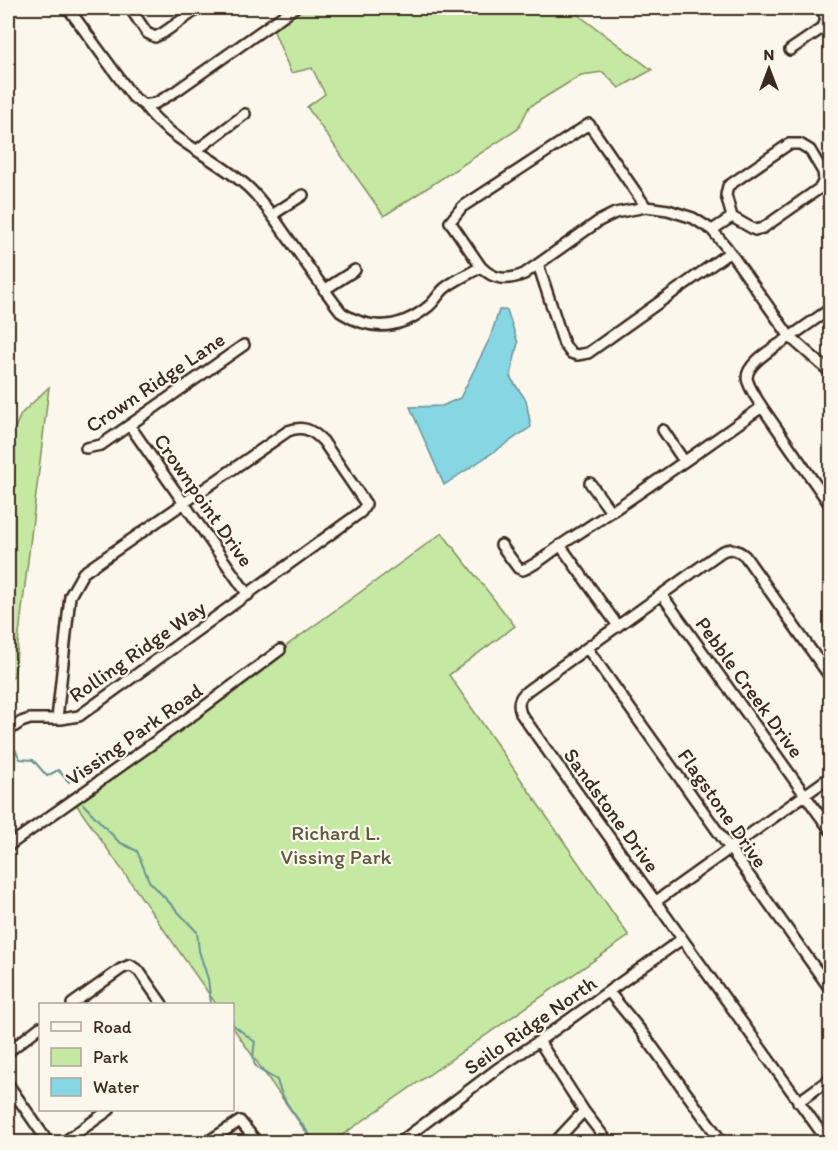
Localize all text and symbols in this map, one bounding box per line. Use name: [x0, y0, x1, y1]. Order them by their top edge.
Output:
north arrow: [739, 39, 799, 99]
text: N: [764, 45, 774, 64]
street label: Crown Ridge Lane: [81, 326, 229, 438]
street label: Crownpoint Drive: [149, 429, 259, 571]
street label: Rolling Ridge Way: [64, 595, 210, 707]
street label: Pebble Creek Drive: [691, 612, 809, 762]
street label: Vissing Park Road: [61, 677, 208, 791]
street label: Sandstone Drive: [559, 743, 665, 877]
street label: Flagstone Drive: [673, 744, 773, 872]
park label: Richard L. Vissing Park: [281, 820, 392, 869]
street label: Seilo Ridge North: [459, 970, 601, 1080]
legend: [39, 1003, 234, 1111]
text: Road: [93, 1016, 132, 1038]
text: Park: [93, 1046, 128, 1068]
text: Water: [93, 1076, 139, 1098]

